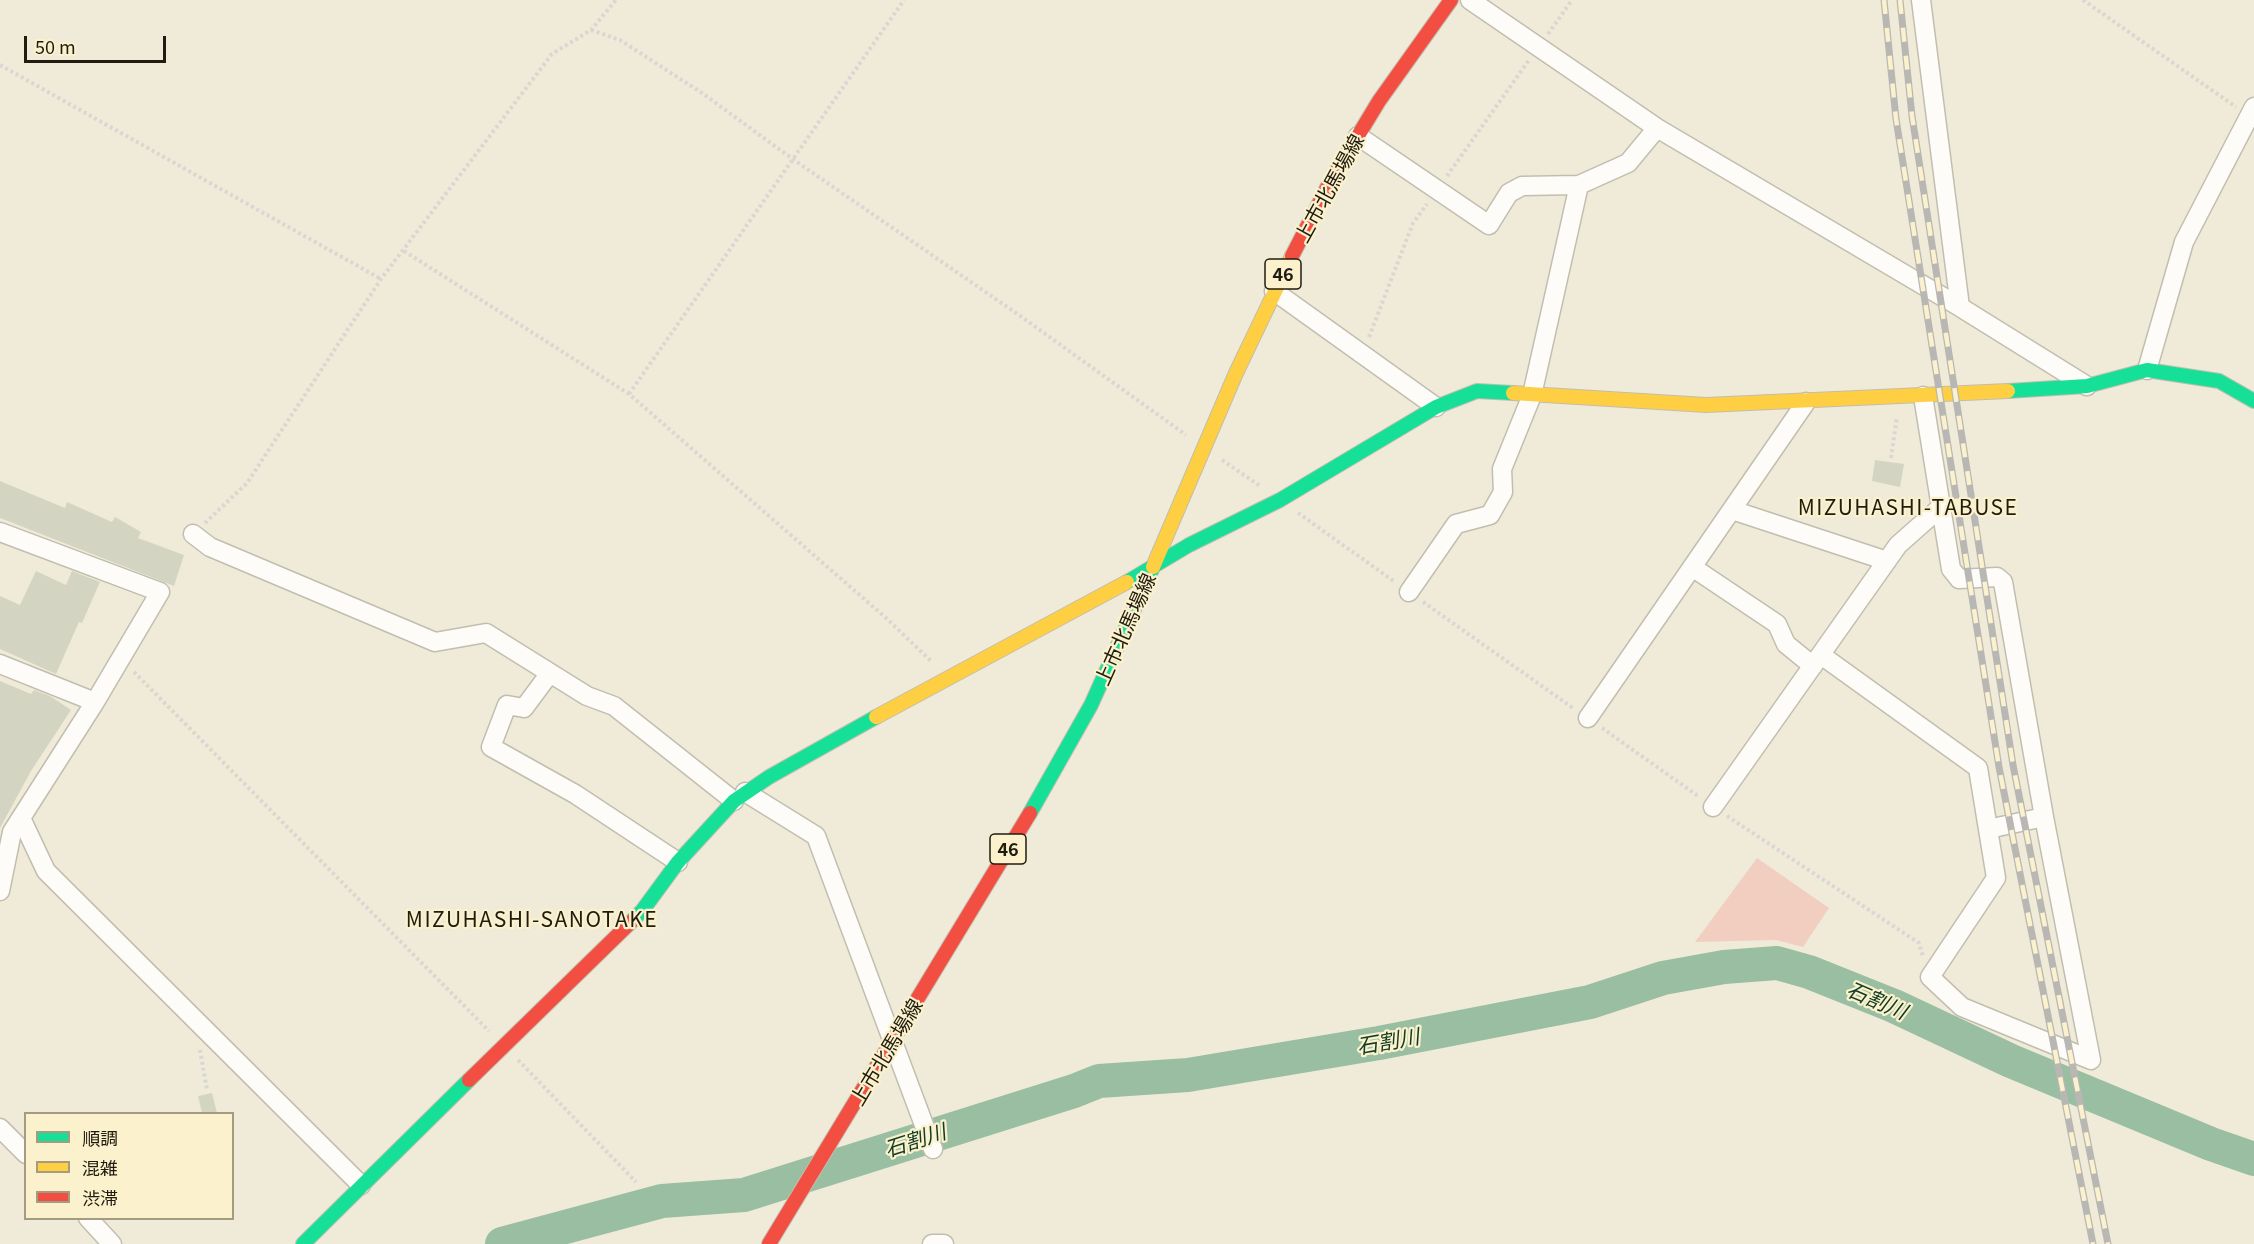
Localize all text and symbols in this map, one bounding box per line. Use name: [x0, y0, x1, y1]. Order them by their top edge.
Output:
scale bar: [27, 24, 170, 62]
text: 50 m: [35, 33, 76, 59]
street label: 上市北馬場線: [1289, 130, 1369, 246]
road number: 46: [1265, 259, 1301, 289]
district label: MIZUHASHI-TABUSE: [1798, 494, 2018, 520]
street label: 上市北馬場線: [1090, 569, 1160, 689]
road number: 46: [990, 834, 1026, 864]
district label: MIZUHASHI-SANOTAKE: [406, 906, 658, 932]
water label: 石割川: [1843, 976, 1911, 1024]
street label: 上市北馬場線: [845, 994, 927, 1110]
water label: 石割川: [1355, 1023, 1421, 1059]
legend: [24, 1112, 234, 1220]
water label: 石割川: [881, 1118, 949, 1162]
text: 順調: [82, 1124, 118, 1150]
text: 混雑: [82, 1154, 118, 1180]
text: 渋滞: [82, 1184, 118, 1210]

